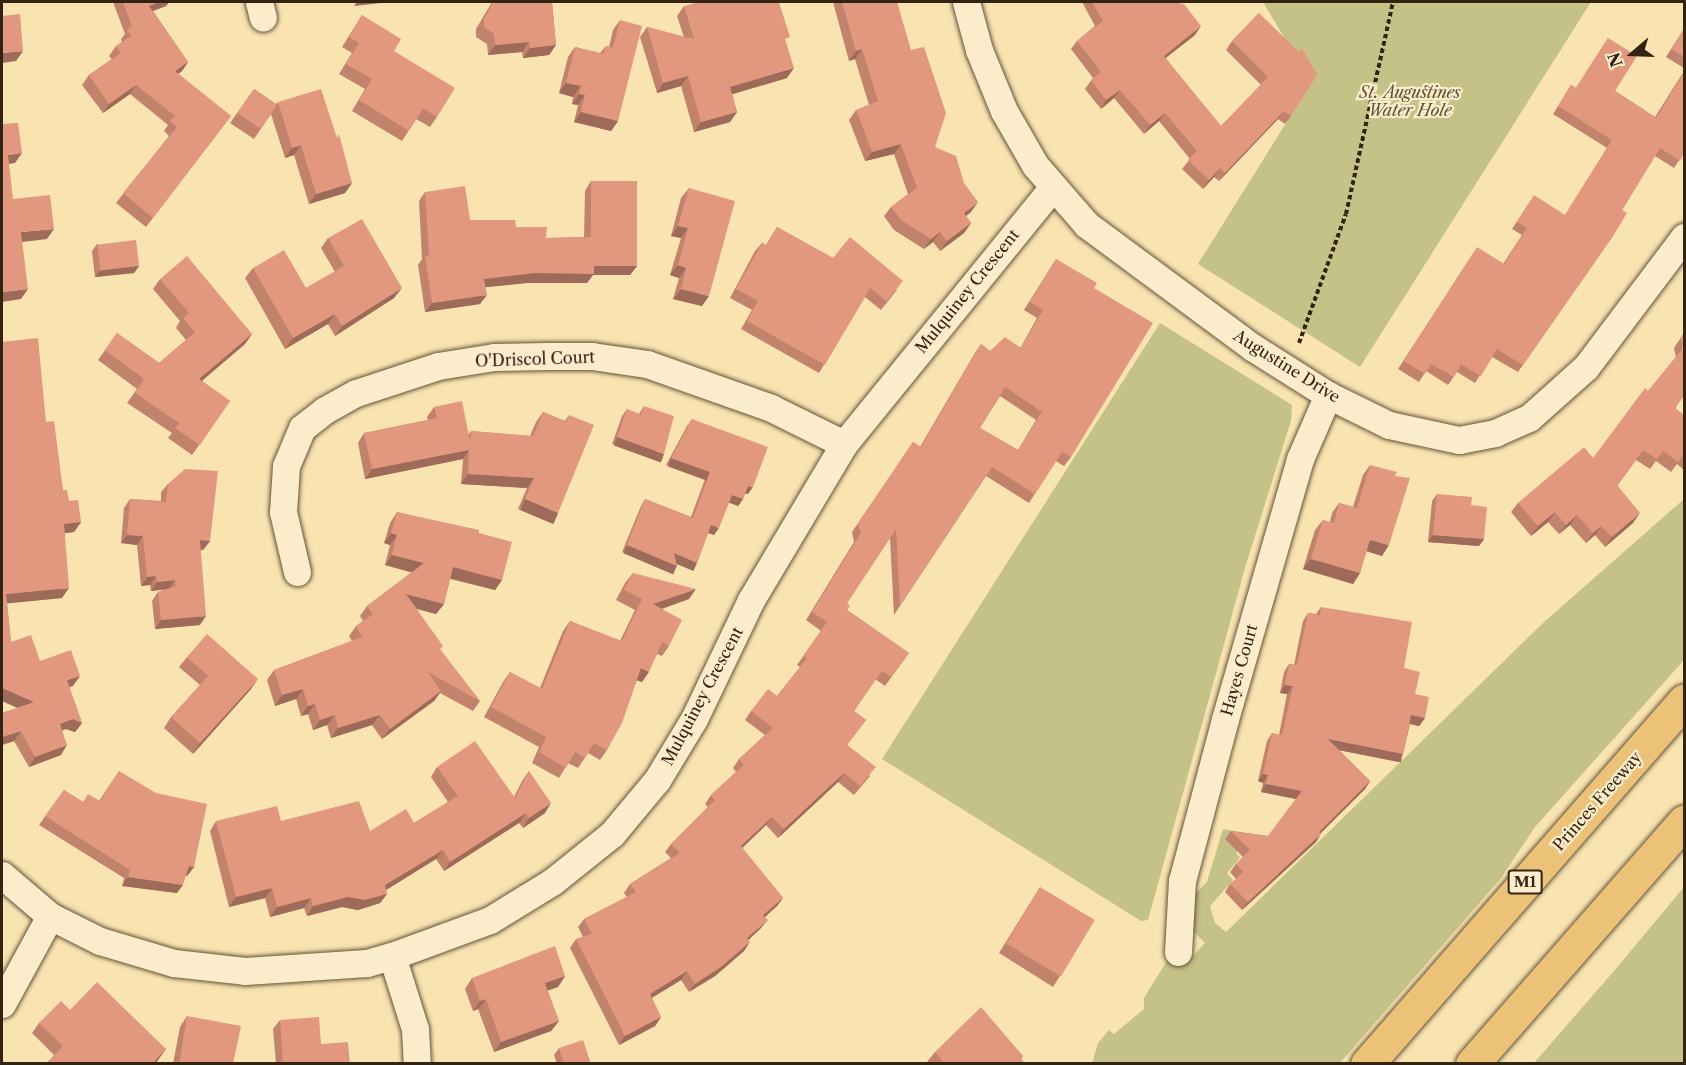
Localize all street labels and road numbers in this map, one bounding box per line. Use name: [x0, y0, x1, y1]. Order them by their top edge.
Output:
street label: Mulquiney Crescent: [911, 225, 1023, 357]
street label: Augustine Drive: [1230, 326, 1344, 406]
street label: O'Driscol Court: [475, 347, 595, 371]
street label: Hayes Court: [1217, 622, 1261, 718]
street label: Mulquiney Crescent: [657, 623, 747, 769]
street label: Princes Freeway: [1549, 748, 1645, 854]
road number: M1: [1507, 870, 1543, 894]

